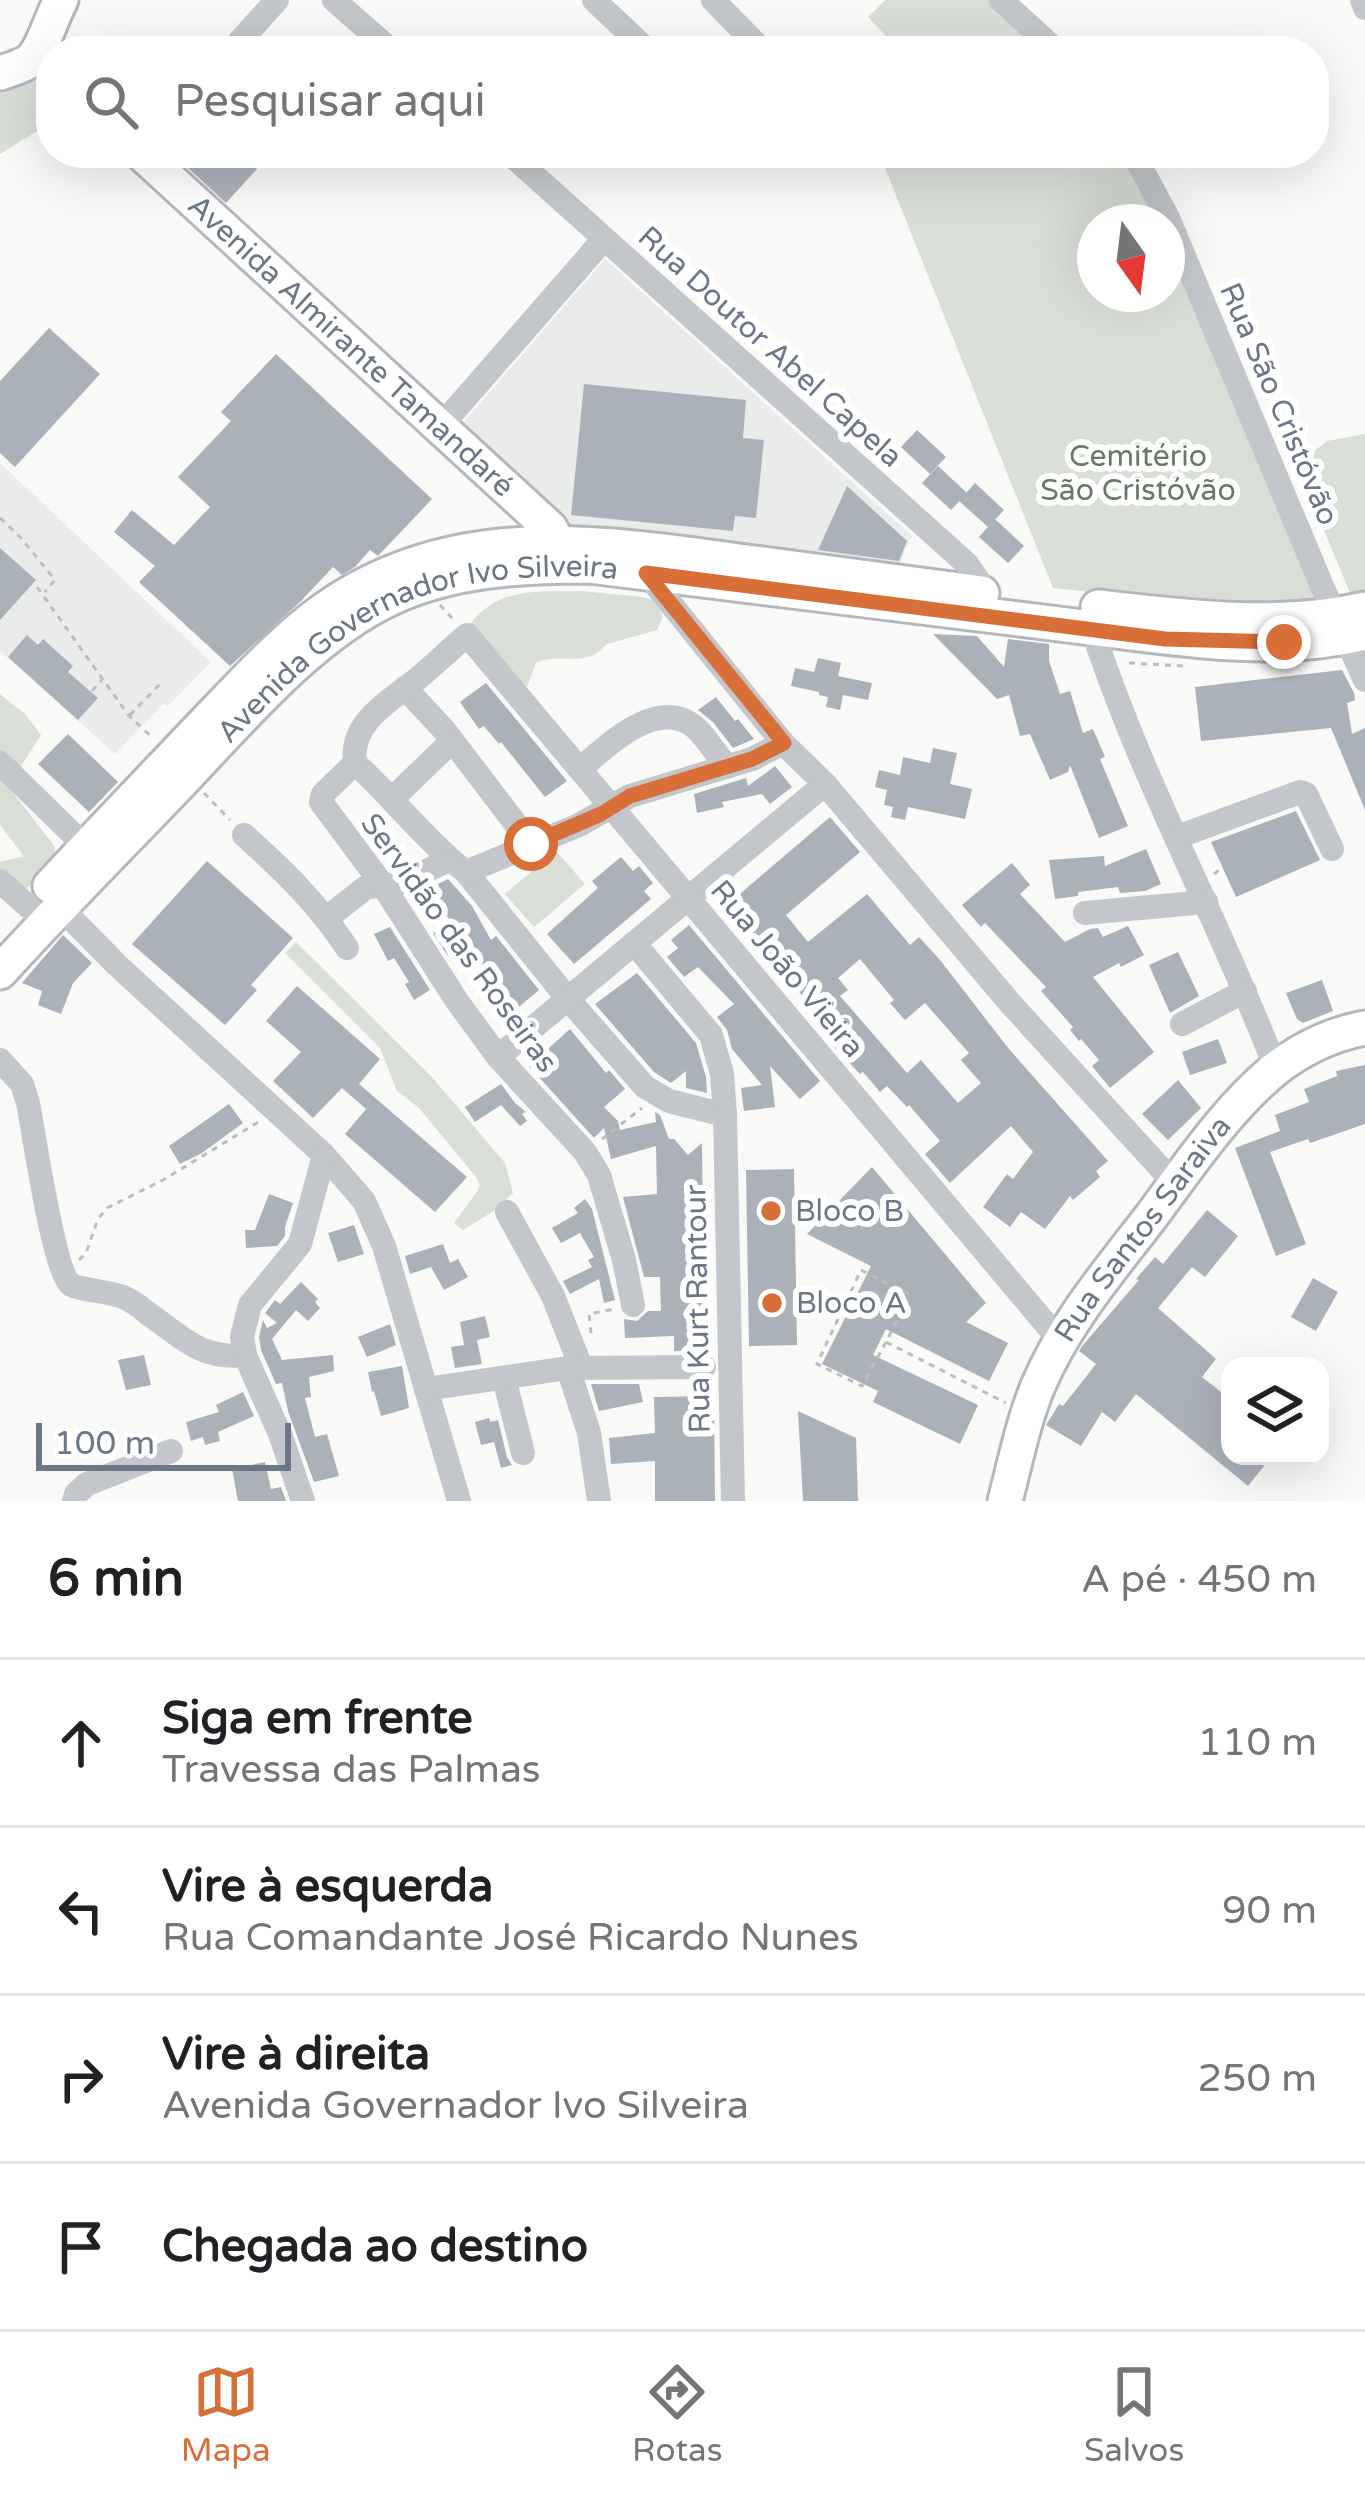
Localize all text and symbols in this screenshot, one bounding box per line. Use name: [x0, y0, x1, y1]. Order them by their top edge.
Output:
search box: [36, 36, 1329, 168]
icon: search: [78, 69, 144, 135]
text: Pesquisar aqui: [174, 75, 486, 129]
street label: Avenida Almirante Tamandaré: [180, 187, 522, 504]
north arrow: [1077, 204, 1185, 312]
street label: Rua Doutor Abel Capela: [630, 219, 910, 475]
street label: Rua São Cristóvão: [1211, 277, 1347, 531]
park label: Cemitério São Cristóvão: [1040, 438, 1236, 509]
street label: Avenida Governador Ivo Silveira: [209, 547, 620, 750]
route end: [1257, 615, 1311, 669]
street label: Servidão das Roseiras: [353, 806, 565, 1080]
route start: [504, 817, 558, 871]
street label: Rua João Vieira: [702, 873, 872, 1065]
street label: Rua Santos Saraiva: [1046, 1108, 1239, 1349]
street label: Rua Kurt Rantour: [677, 1184, 719, 1434]
place label: Bloco B: [795, 1193, 904, 1230]
marker: Bloco B: [758, 1198, 784, 1224]
place label: Bloco A: [796, 1285, 907, 1322]
marker: Bloco A: [759, 1290, 785, 1316]
map controls: [1221, 1357, 1329, 1465]
button: layers: [1221, 1357, 1329, 1465]
scale bar: [36, 1417, 291, 1470]
text: 100 m: [54, 1424, 155, 1463]
text: 6 min: [48, 1548, 184, 1610]
text: A pé · 450 m: [1081, 1556, 1317, 1603]
text: Siga em frente: [162, 1692, 473, 1746]
icon: ahead: [48, 1710, 114, 1776]
text: 110 m: [1198, 1719, 1317, 1766]
text: Travessa das Palmas: [162, 1746, 541, 1793]
text: Vire à esquerda: [162, 1860, 493, 1914]
icon: left: [48, 1878, 114, 1944]
text: 90 m: [1222, 1887, 1317, 1934]
text: Rua Comandante José Ricardo Nunes: [162, 1914, 859, 1961]
text: Vire à direita: [162, 2028, 430, 2082]
icon: right: [48, 2046, 114, 2112]
text: 250 m: [1198, 2055, 1317, 2102]
text: Avenida Governador Ivo Silveira: [162, 2082, 749, 2129]
icon: arrive: [48, 2214, 114, 2280]
text: Chegada ao destino: [162, 2220, 588, 2274]
tab: Mapa: [181, 2359, 271, 2470]
tab: Rotas: [632, 2359, 722, 2470]
tab: Salvos: [1084, 2359, 1184, 2470]

